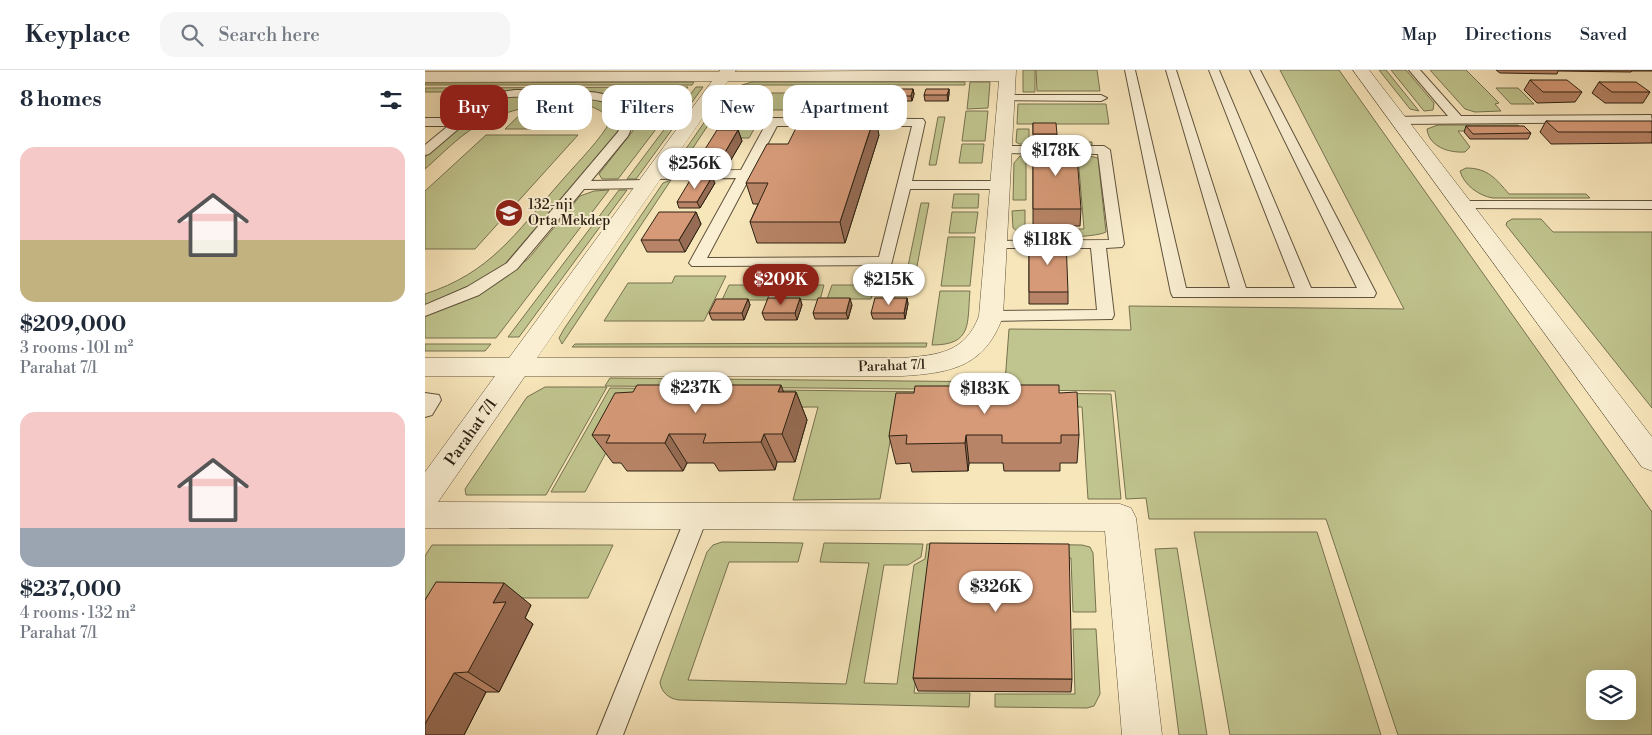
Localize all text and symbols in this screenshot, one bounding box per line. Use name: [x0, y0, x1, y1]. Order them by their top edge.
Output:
search box: [160, 12, 510, 57]
text: Keyplace: [25, 20, 130, 50]
icon: search: [178, 21, 206, 49]
text: Search here: [218, 23, 320, 47]
text: Map: [1401, 23, 1437, 46]
text: Directions: [1465, 23, 1552, 46]
text: Saved: [1580, 23, 1627, 46]
chip: Buy: [440, 85, 508, 130]
chip: Rent: [518, 85, 592, 130]
chip: Filters: [602, 85, 692, 130]
chip: New: [702, 85, 773, 130]
chip: Apartment: [783, 85, 907, 130]
icon: filters: [377, 86, 405, 114]
text: 8 homes: [20, 87, 102, 113]
pin: $178K: [1021, 134, 1091, 177]
text: $178K: [1032, 141, 1080, 161]
pin: $256K: [660, 148, 730, 190]
text: $256K: [669, 154, 721, 174]
icon: home: [168, 180, 258, 270]
place label: 132-nji Orta Mekdep: [528, 196, 610, 230]
school or university icon: 132-nji Orta Mekdep: [494, 198, 524, 228]
pin: $118K: [1013, 224, 1083, 266]
text: $118K: [1024, 230, 1072, 250]
pin: $209K: [746, 264, 816, 306]
pin: $215K: [854, 264, 924, 306]
text: $209K: [754, 270, 808, 290]
text: $215K: [864, 270, 914, 290]
text: $209,000: [20, 312, 126, 338]
text: 3 rooms · 101 m²: [20, 338, 133, 358]
street label: Parahat 7/1: [858, 356, 926, 376]
text: Parahat 7/1: [20, 358, 98, 378]
pin: $237K: [661, 372, 731, 414]
pin: $183K: [950, 372, 1020, 415]
text: $237K: [670, 378, 722, 398]
text: $183K: [960, 379, 1010, 399]
street label: Parahat 7/1: [441, 394, 502, 470]
icon: home: [168, 445, 258, 535]
pin: $326K: [961, 570, 1031, 613]
text: $237,000: [20, 577, 121, 603]
text: $326K: [970, 577, 1022, 597]
text: 4 rooms · 132 m²: [20, 603, 136, 623]
text: Parahat 7/1: [20, 623, 98, 643]
map controls: [1586, 670, 1636, 720]
button: layers: [1586, 670, 1636, 720]

